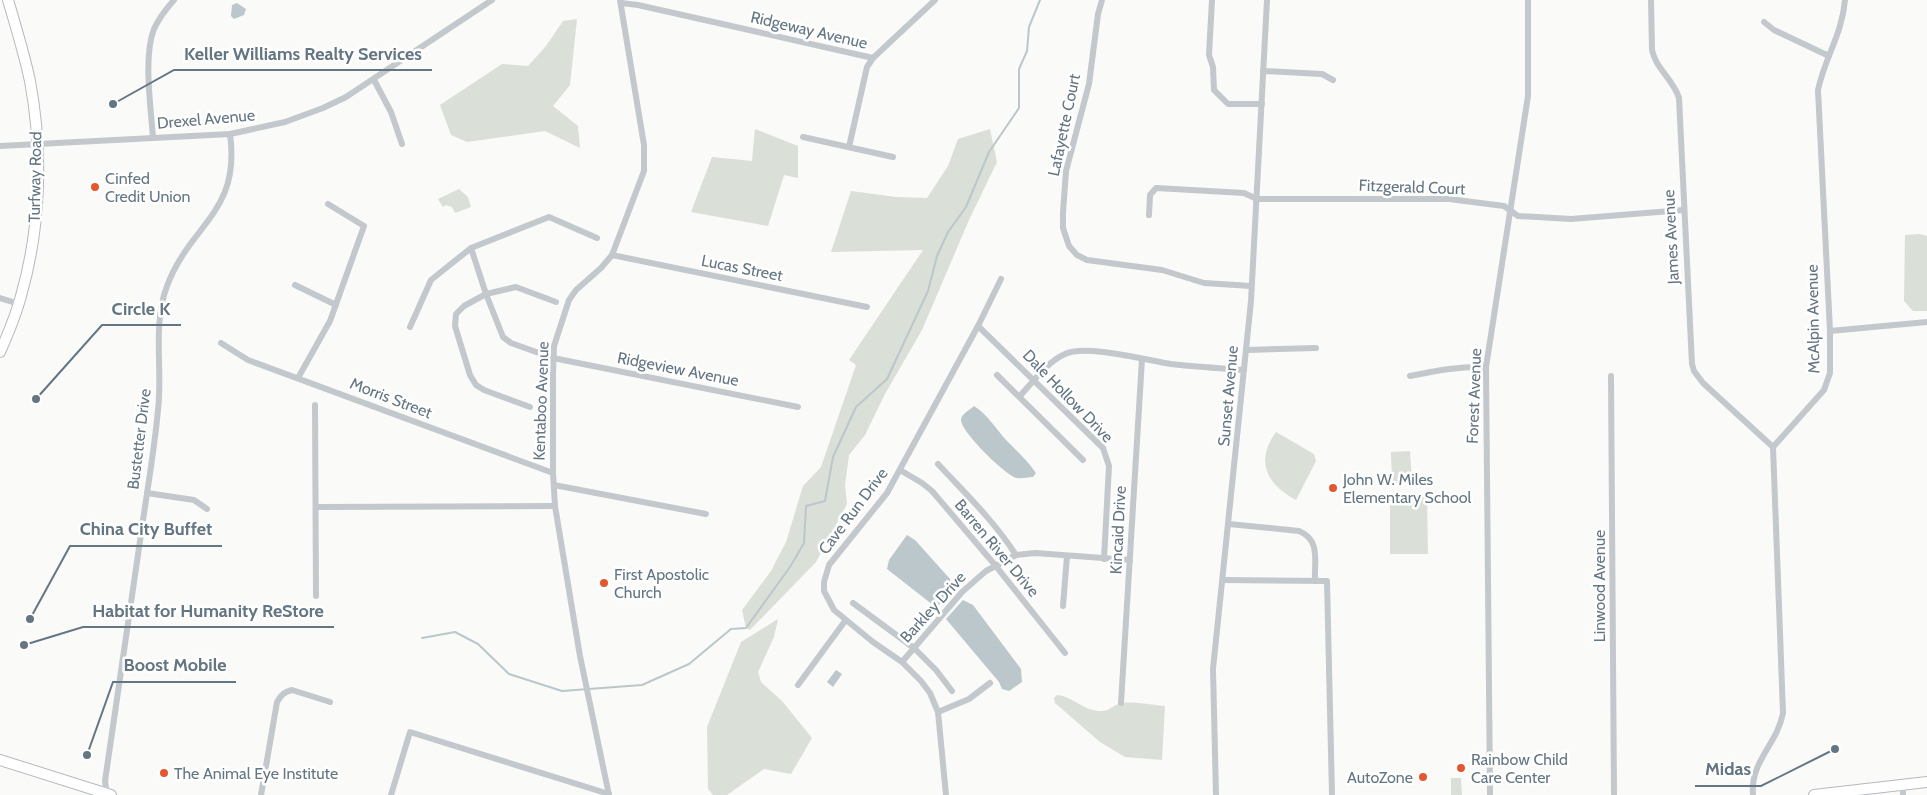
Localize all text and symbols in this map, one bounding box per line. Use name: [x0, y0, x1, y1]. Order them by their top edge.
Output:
street label: Ridgeway Avenue: [749, 7, 869, 53]
callout: Keller Williams Realty Services: [174, 37, 432, 70]
text: Keller Williams Realty Services: [184, 43, 422, 65]
street label: Lafayette Court: [1044, 72, 1084, 178]
street label: Drexel Avenue: [156, 105, 256, 133]
street label: Turfway Road: [25, 131, 45, 223]
place label: Cinfed Credit Union: [105, 169, 191, 206]
street label: Fitzgerald Court: [1358, 176, 1466, 198]
marker: Cinfed Credit Union: [89, 181, 101, 193]
street label: James Avenue: [1659, 189, 1683, 286]
street label: Lucas Street: [700, 251, 785, 285]
street label: McAlpin Avenue: [1803, 264, 1823, 374]
callout: Circle K: [102, 292, 181, 325]
text: Circle K: [112, 298, 171, 320]
street label: Kentaboo Avenue: [529, 341, 553, 461]
street label: Sunset Avenue: [1214, 345, 1242, 447]
street label: Dale Hollow Drive: [1019, 346, 1117, 446]
street label: Ridgeview Avenue: [616, 348, 740, 390]
street label: Forest Avenue: [1463, 348, 1485, 444]
street label: Morris Street: [347, 374, 435, 423]
street label: Bustetter Drive: [123, 387, 155, 491]
street label: Cave Run Drive: [814, 464, 892, 558]
place label: John W. Miles Elementary School: [1342, 470, 1471, 507]
marker: John W. Miles Elementary School: [1327, 482, 1339, 494]
street label: Kincaid Drive: [1106, 485, 1130, 575]
street label: Barren River Drive: [951, 495, 1043, 601]
callout: China City Buffet: [70, 513, 222, 546]
text: China City Buffet: [80, 518, 212, 540]
street label: Linwood Avenue: [1590, 530, 1609, 642]
place label: First Apostolic Church: [614, 565, 709, 602]
street label: Barkley Drive: [896, 568, 970, 646]
marker: First Apostolic Church: [598, 577, 610, 589]
callout: Habitat for Humanity ReStore: [83, 594, 334, 627]
text: Habitat for Humanity ReStore: [92, 600, 324, 622]
callout: Boost Mobile: [113, 649, 236, 682]
text: Boost Mobile: [123, 654, 227, 676]
place label: Rainbow Child Care Center: [1471, 750, 1568, 787]
callout: Midas: [1695, 753, 1761, 786]
text: Midas: [1705, 758, 1751, 780]
marker: Rainbow Child Care Center: [1455, 762, 1467, 774]
place label: The Animal Eye Institute: [174, 764, 338, 783]
marker: The Animal Eye Institute: [158, 767, 170, 779]
place label: AutoZone: [1347, 768, 1413, 787]
marker: AutoZone: [1417, 771, 1429, 783]

